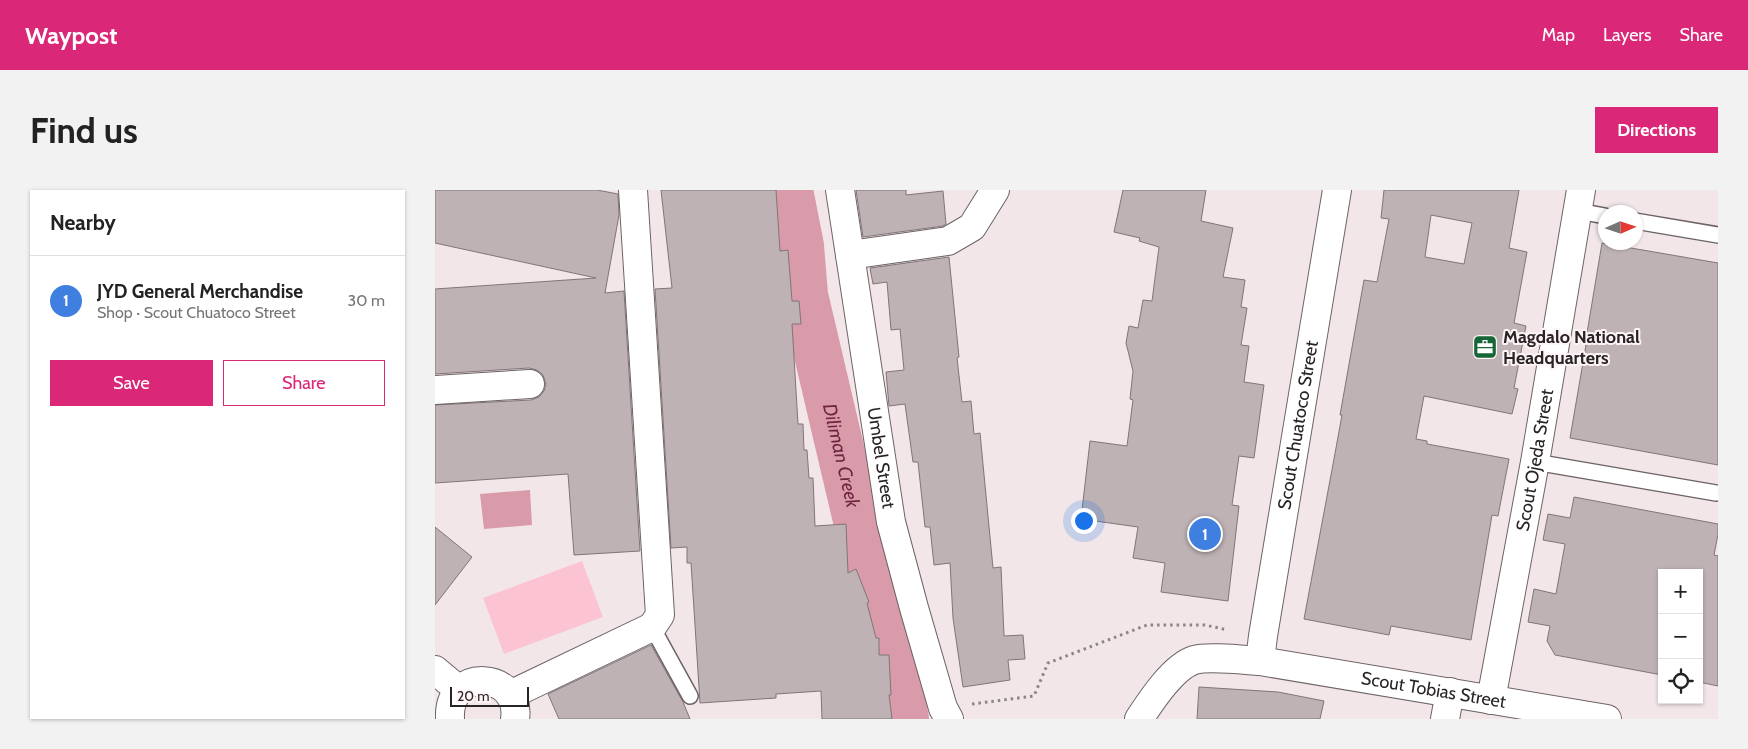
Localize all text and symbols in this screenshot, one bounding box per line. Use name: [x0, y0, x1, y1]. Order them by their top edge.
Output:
text: Waypost: [25, 21, 117, 50]
text: Map: [1542, 24, 1575, 46]
text: Layers: [1603, 24, 1652, 46]
text: Share: [1680, 24, 1723, 46]
button: Directions: [1595, 107, 1718, 153]
text: Find us: [30, 109, 138, 152]
north arrow: [1598, 205, 1643, 250]
text: Nearby: [50, 210, 116, 235]
text: JYD General Merchandise: [97, 280, 303, 303]
text: 1: [63, 291, 69, 310]
text: 30 m: [348, 291, 385, 310]
text: Shop · Scout Chuatoco Street: [97, 303, 296, 322]
place label: Magdalo National Headquarters: [1503, 326, 1640, 369]
office icon: Magdalo National Headquarters: [1472, 334, 1498, 360]
street label: Scout Chuatoco Street: [1273, 339, 1323, 511]
button: Save: [50, 360, 213, 406]
button: Share: [223, 360, 385, 406]
street label: Scout Ojeda Street: [1511, 387, 1558, 533]
water label: Diliman Creek: [818, 401, 865, 511]
street label: Umbel Street: [863, 406, 900, 510]
your location: [1071, 508, 1097, 534]
pin: 1: [1189, 515, 1221, 553]
map controls: [1658, 569, 1703, 704]
button: +: [1658, 569, 1703, 614]
button: −: [1658, 614, 1703, 659]
button: locate: [1658, 659, 1703, 704]
street label: Scout Tobias Street: [1360, 667, 1508, 713]
scale bar: [450, 684, 529, 707]
text: 20 m: [457, 687, 490, 705]

